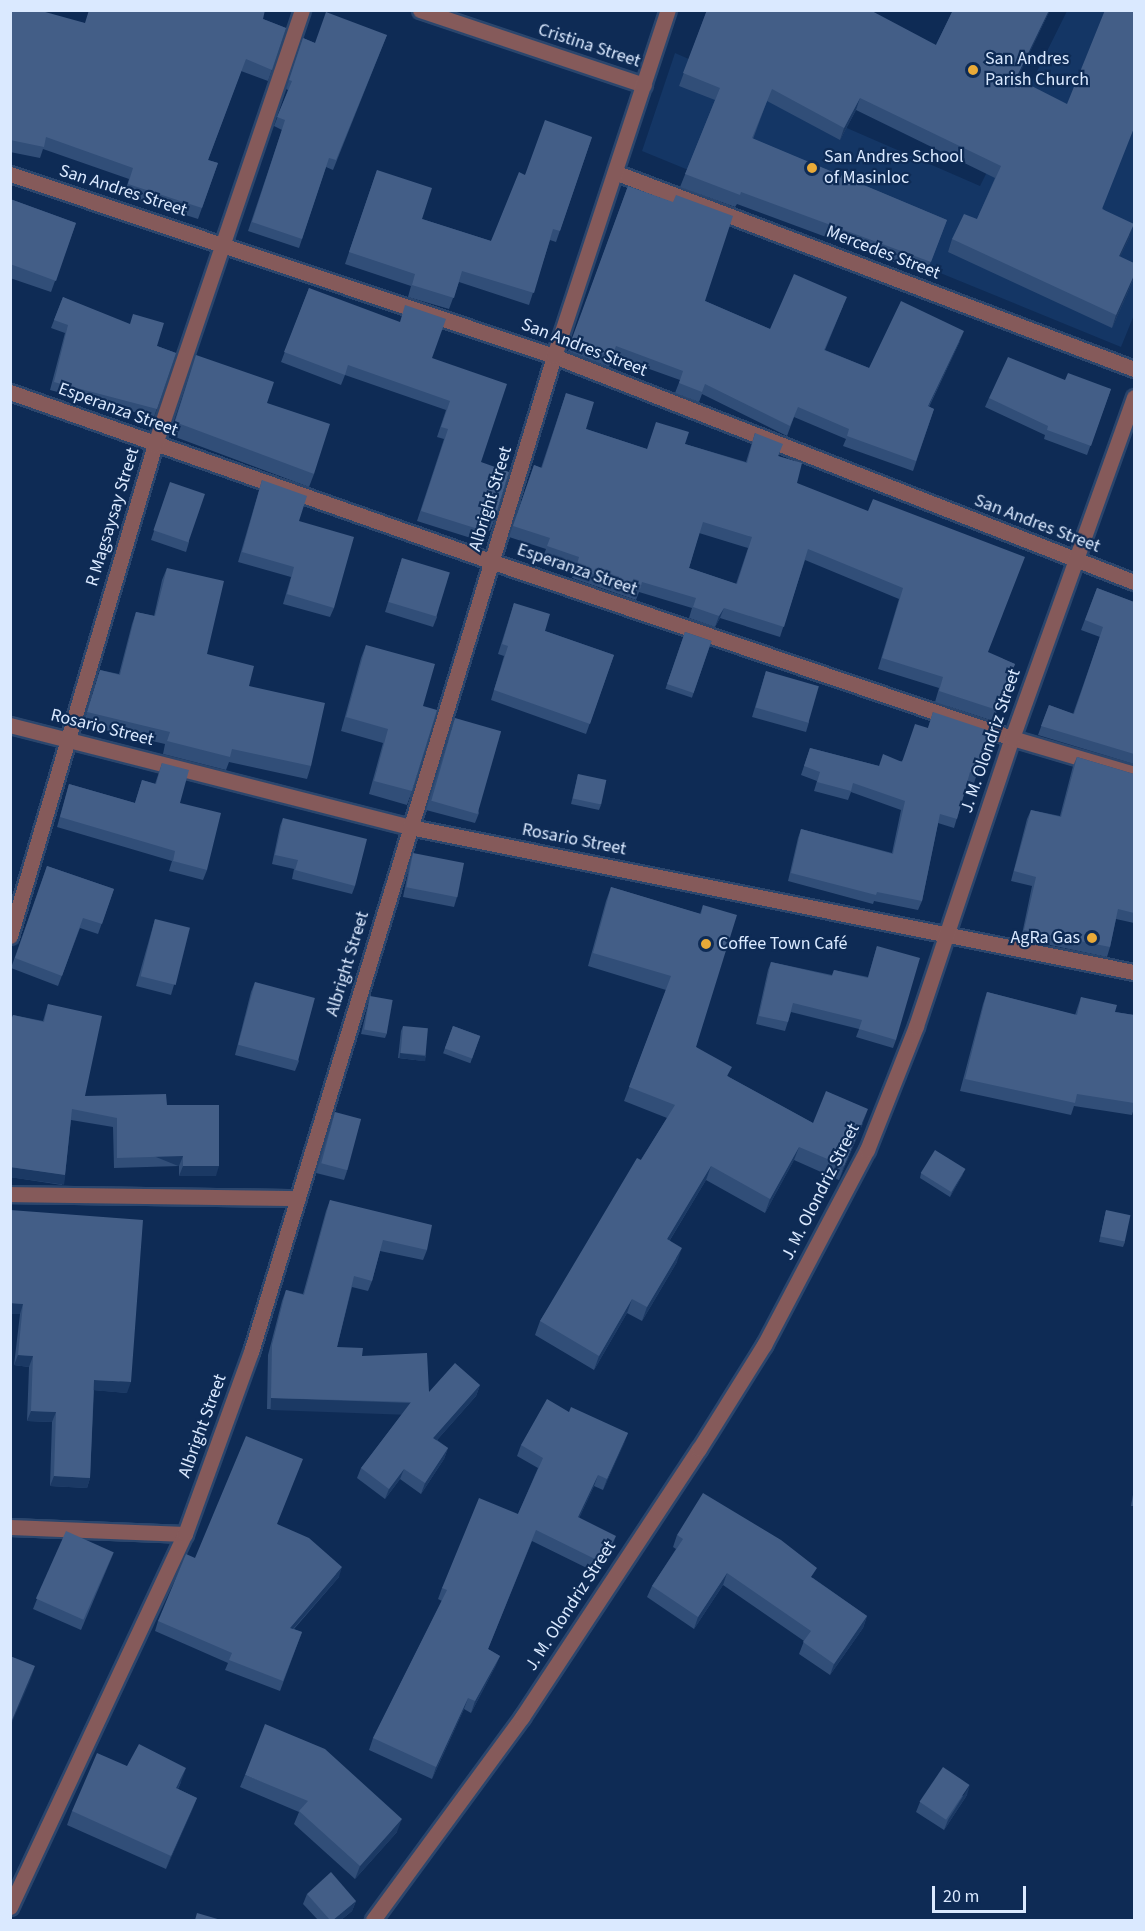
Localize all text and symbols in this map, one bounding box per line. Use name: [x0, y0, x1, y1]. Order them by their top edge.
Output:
street label: Cristina Street: [535, 19, 643, 73]
place label: San Andres Parish Church: [985, 49, 1089, 92]
marker: San Andres Parish Church: [966, 63, 980, 77]
place label: San Andres School of Masinloc: [824, 147, 964, 190]
street label: San Andres Street: [56, 160, 190, 222]
marker: San Andres School of Masinloc: [805, 161, 819, 175]
street label: Mercedes Street: [823, 221, 943, 285]
street label: San Andres Street: [518, 314, 650, 382]
street label: Esperanza Street: [55, 378, 181, 442]
street label: Albright Street: [465, 444, 517, 554]
street label: R Magsaysay Street: [82, 445, 144, 589]
street label: San Andres Street: [971, 490, 1103, 558]
street label: Esperanza Street: [514, 539, 640, 601]
street label: J. M. Olondriz Street: [956, 666, 1026, 816]
street label: Rosario Street: [48, 705, 156, 751]
street label: Rosario Street: [520, 819, 628, 861]
street label: Albright Street: [322, 909, 374, 1019]
place label: AgRa Gas: [1011, 927, 1080, 949]
marker: AgRa Gas: [1085, 931, 1099, 945]
place label: Coffee Town Café: [718, 933, 848, 955]
marker: Coffee Town Café: [699, 937, 713, 951]
street label: J. M. Olondriz Street: [777, 1120, 865, 1264]
street label: Albright Street: [174, 1371, 232, 1481]
street label: J. M. Olondriz Street: [521, 1537, 621, 1675]
scale bar: [935, 1874, 1030, 1912]
text: 20 m: [943, 1884, 979, 1909]

